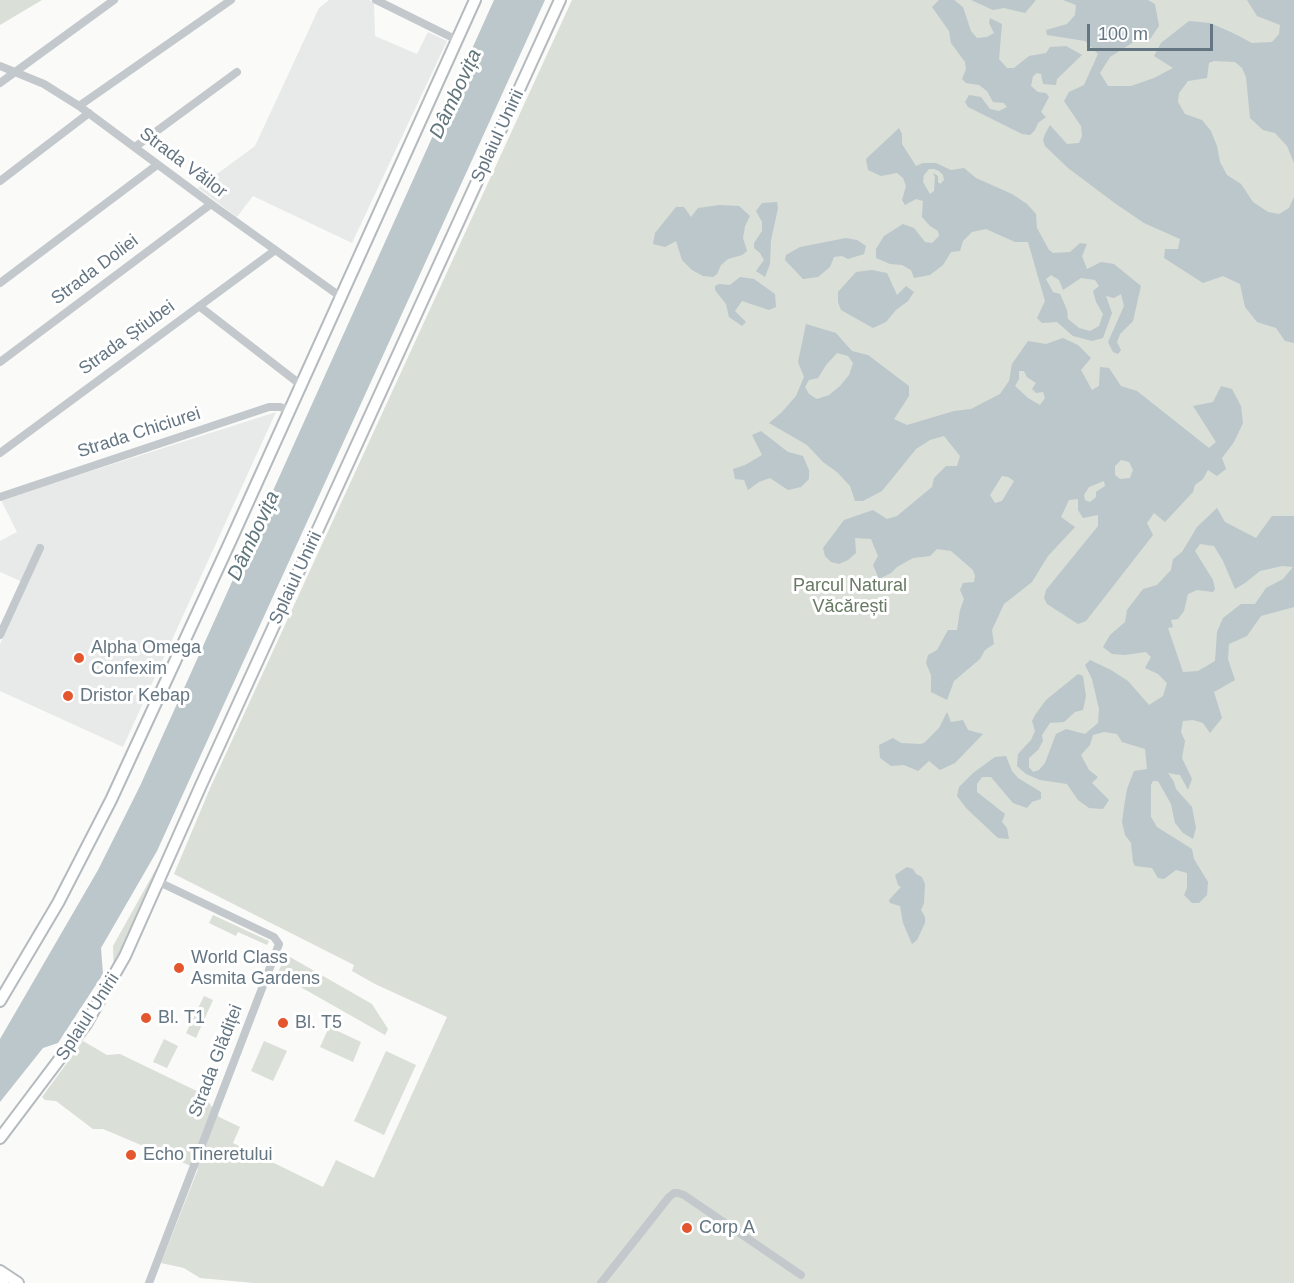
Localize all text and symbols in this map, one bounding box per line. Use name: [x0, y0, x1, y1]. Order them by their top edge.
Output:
scale bar: [1090, 12, 1216, 50]
text: 100 m: [1098, 24, 1148, 44]
water label: Dâmbovița: [425, 46, 487, 142]
street label: Splaiul Unirii: [467, 86, 529, 186]
street label: Strada Văilor: [135, 123, 231, 203]
street label: Strada Doliei: [47, 230, 143, 310]
street label: Strada Știubei: [75, 296, 179, 380]
street label: Strada Chiciurei: [75, 403, 203, 463]
water label: Dâmbovița: [223, 488, 285, 584]
street label: Splaiul Unirii: [265, 528, 327, 628]
park label: Parcul Natural Văcărești: [793, 575, 907, 618]
place label: Alpha Omega Confexim: [91, 637, 201, 680]
marker: Alpha Omega Confexim: [72, 651, 86, 665]
place label: Dristor Kebap: [80, 685, 190, 707]
marker: Dristor Kebap: [61, 689, 75, 703]
place label: World Class Asmita Gardens: [191, 947, 320, 990]
marker: World Class Asmita Gardens: [172, 961, 186, 975]
street label: Splaiul Unirii: [52, 969, 124, 1065]
street label: Strada Glădiței: [185, 1002, 247, 1120]
place label: Bl. T1: [158, 1007, 205, 1029]
marker: Bl. T1: [139, 1011, 153, 1025]
place label: Bl. T5: [295, 1012, 342, 1034]
marker: Bl. T5: [276, 1016, 290, 1030]
place label: Echo Tineretului: [143, 1144, 272, 1166]
marker: Echo Tineretului: [124, 1148, 138, 1162]
place label: Corp A: [699, 1217, 755, 1239]
marker: Corp A: [680, 1221, 694, 1235]

